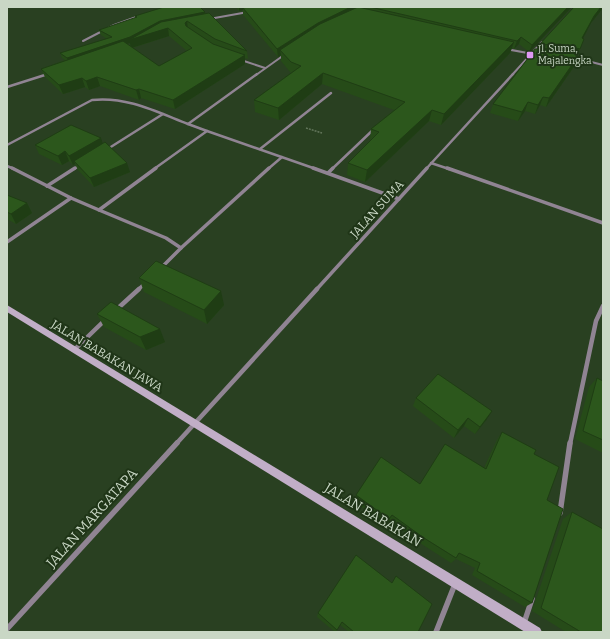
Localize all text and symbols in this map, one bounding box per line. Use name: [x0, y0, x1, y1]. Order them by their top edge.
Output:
place label: Jl. Suma, Majalengka: [537, 43, 592, 67]
marker: Jl. Suma, Majalengka: [525, 50, 535, 60]
street label: JALAN SUMA: [347, 177, 407, 242]
street label: JALAN BABAKAN JAWA: [48, 317, 166, 395]
street label: JALAN MARGATAPA: [42, 465, 141, 572]
street label: JALAN BABAKAN: [320, 479, 425, 551]

